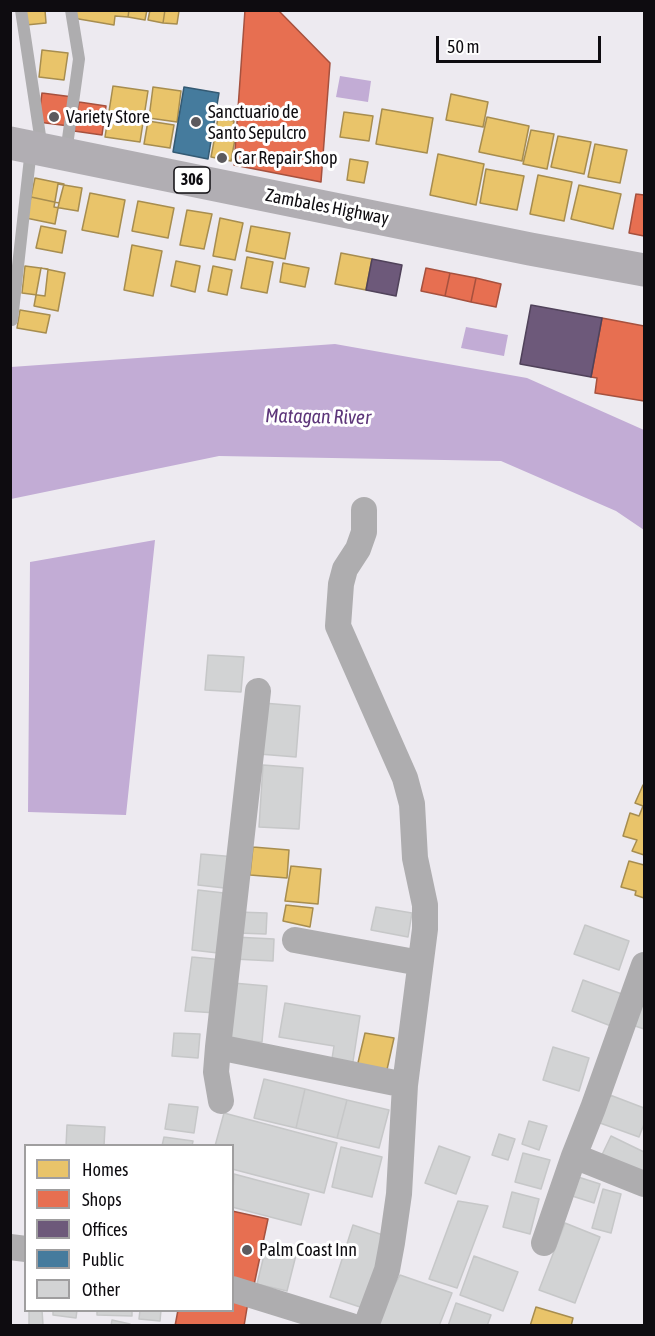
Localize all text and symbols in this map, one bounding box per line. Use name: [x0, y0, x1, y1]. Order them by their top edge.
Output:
scale bar: [439, 24, 604, 62]
text: 50 m: [447, 36, 479, 57]
place label: Sanctuario de Santo Sepulcro: [208, 101, 307, 144]
place label: Variety Store: [66, 106, 150, 128]
marker: Variety Store: [47, 110, 61, 124]
marker: Sanctuario de Santo Sepulcro: [189, 115, 203, 129]
place label: Car Repair Shop: [234, 147, 338, 169]
marker: Car Repair Shop: [215, 151, 229, 165]
road number: 306: [174, 167, 210, 193]
street label: Zambales Highway: [263, 184, 391, 230]
water label: Matagan River: [265, 404, 371, 430]
legend: [24, 1144, 234, 1312]
text: Homes: [82, 1159, 128, 1180]
text: Shops: [82, 1189, 122, 1210]
text: Offices: [82, 1219, 128, 1240]
place label: Palm Coast Inn: [259, 1239, 357, 1261]
marker: Palm Coast Inn: [240, 1243, 254, 1257]
text: Public: [82, 1249, 124, 1270]
text: Other: [82, 1279, 120, 1300]

